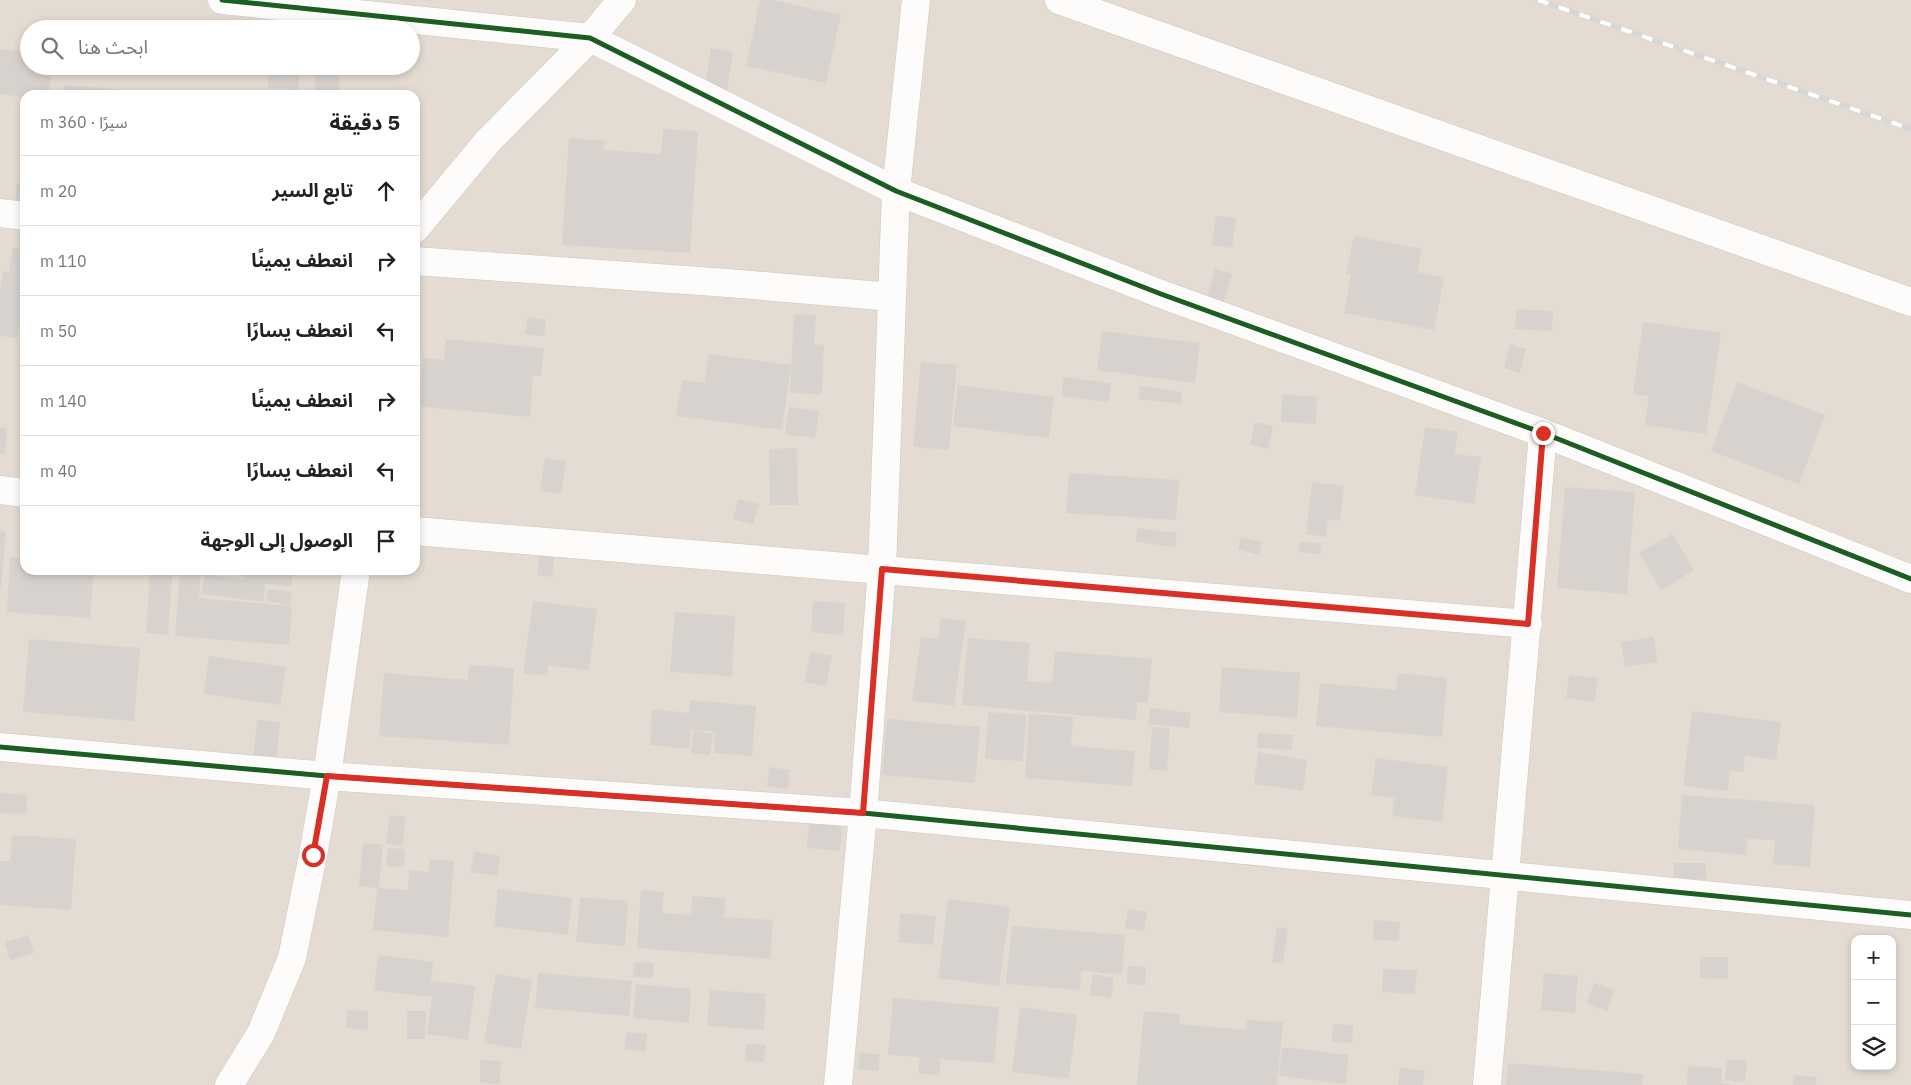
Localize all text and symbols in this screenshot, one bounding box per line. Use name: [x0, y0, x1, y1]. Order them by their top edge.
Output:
search box: [20, 20, 420, 75]
icon: search: [38, 34, 66, 62]
text: ابحث هنا: [78, 35, 148, 59]
text: 5 دقيقة: [330, 108, 400, 136]
text: سيرًا · 360 m: [40, 112, 128, 132]
icon: ahead: [372, 177, 400, 205]
text: تابع السير: [272, 178, 353, 202]
text: 20 m: [40, 181, 77, 201]
icon: right: [372, 247, 400, 275]
text: انعطف يمينًا: [251, 248, 353, 272]
text: 110 m: [40, 251, 87, 271]
icon: left: [372, 317, 400, 345]
text: انعطف يسارًا: [246, 318, 353, 342]
text: 50 m: [40, 321, 77, 341]
icon: right: [372, 387, 400, 415]
text: انعطف يمينًا: [251, 388, 353, 412]
text: 140 m: [40, 391, 87, 411]
route end: [1532, 422, 1555, 445]
icon: left: [372, 457, 400, 485]
text: انعطف يسارًا: [246, 458, 353, 482]
text: 40 m: [40, 461, 77, 481]
icon: arrive: [372, 527, 400, 555]
text: الوصول إلى الوجهة: [201, 528, 353, 552]
route start: [302, 844, 325, 867]
map controls: [1851, 935, 1896, 1070]
button: +: [1851, 935, 1896, 980]
button: −: [1851, 980, 1896, 1025]
button: layers: [1851, 1025, 1896, 1070]

